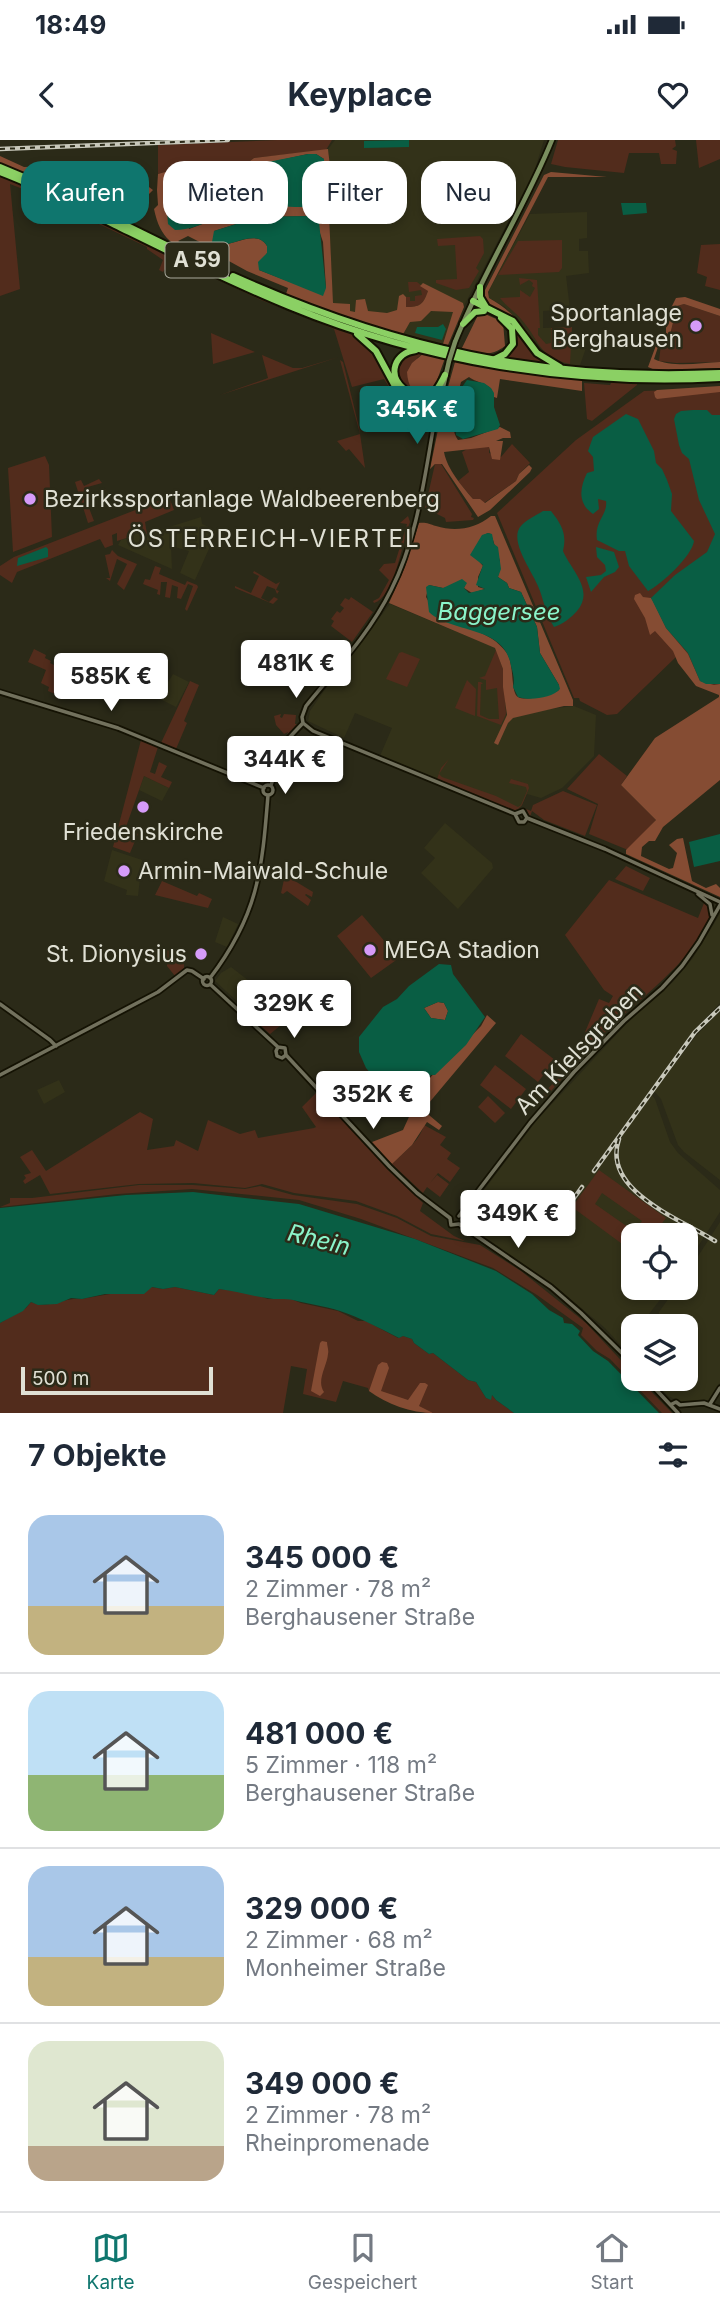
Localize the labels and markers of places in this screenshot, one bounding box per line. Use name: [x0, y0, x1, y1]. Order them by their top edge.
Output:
place label: Sportanlage Berghausen: [550, 299, 682, 353]
marker: Sportanlage Berghausen: [688, 318, 704, 334]
pin: 345K €: [360, 386, 474, 446]
place label: Bezirkssportanlage Waldbeerenberg: [44, 485, 440, 513]
marker: Bezirkssportanlage Waldbeerenberg: [22, 491, 38, 507]
pin: 481K €: [239, 640, 353, 700]
pin: 585K €: [54, 654, 168, 713]
pin: 344K €: [228, 736, 342, 796]
marker: Friedenskirche: [135, 799, 151, 815]
place label: Friedenskirche: [63, 818, 223, 846]
place label: Armin-Maiwald-Schule: [138, 857, 388, 885]
marker: Armin-Maiwald-Schule: [116, 863, 132, 879]
place label: MEGA Stadion: [384, 936, 540, 964]
place label: St. Dionysius: [46, 940, 187, 968]
marker: MEGA Stadion: [362, 942, 378, 958]
marker: St. Dionysius: [193, 946, 209, 962]
pin: 329K €: [237, 981, 351, 1040]
pin: 352K €: [316, 1072, 430, 1131]
pin: 349K €: [461, 1190, 575, 1250]

